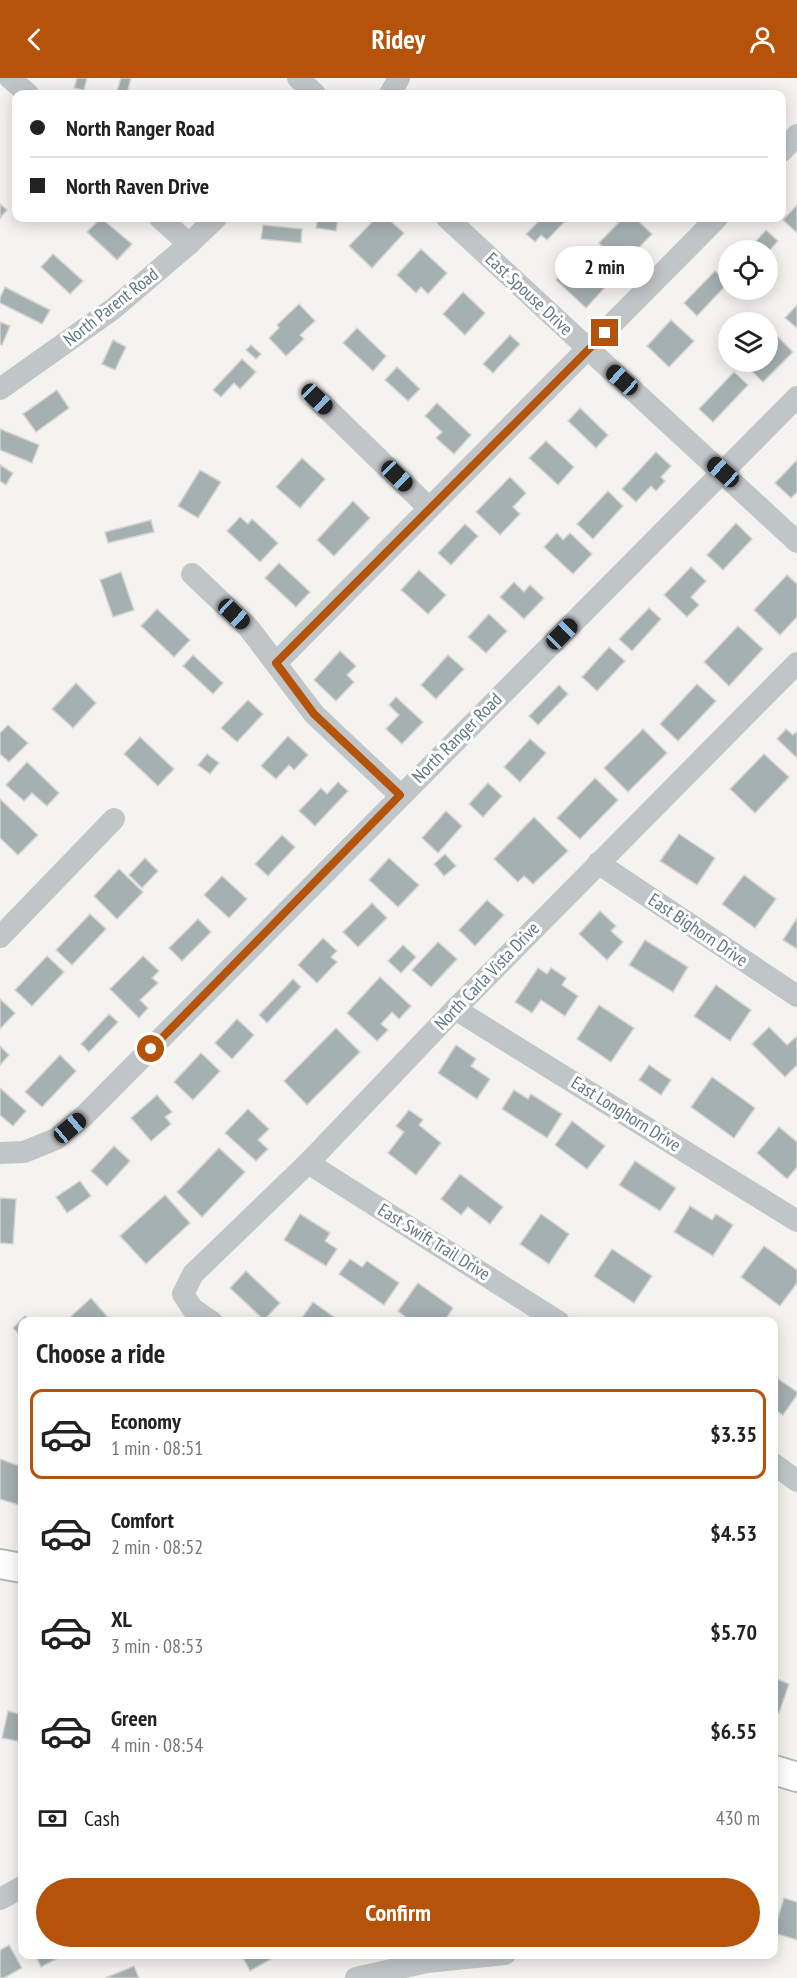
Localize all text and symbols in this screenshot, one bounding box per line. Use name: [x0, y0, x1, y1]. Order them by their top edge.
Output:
text: Ridey: [372, 22, 425, 56]
icon: back: [18, 23, 51, 56]
icon: person: [746, 23, 779, 56]
text: North Ranger Road: [66, 114, 214, 142]
text: North Raven Drive: [66, 172, 209, 200]
map controls: [718, 240, 778, 372]
button: locate: [718, 240, 778, 300]
callout: 2 min: [556, 246, 654, 288]
street label: East Spouse Drive: [481, 247, 578, 340]
text: 2 min: [584, 254, 625, 280]
street label: North Parent Road: [59, 262, 163, 351]
button: layers: [718, 312, 778, 372]
route end: [591, 319, 618, 346]
car: [603, 361, 641, 399]
car: [298, 380, 336, 418]
car: [704, 453, 742, 491]
car: [378, 457, 416, 495]
car: [215, 595, 253, 633]
car: [543, 615, 581, 653]
street label: North Ranger Road: [407, 688, 506, 787]
street label: East Bighorn Drive: [644, 888, 752, 971]
street label: North Carla Vista Drive: [429, 917, 544, 1035]
route start: [137, 1035, 164, 1062]
street label: East Longhorn Drive: [567, 1071, 685, 1156]
car: [50, 1110, 90, 1146]
street label: East Swift Trail Drive: [374, 1198, 495, 1285]
text: Choose a ride: [36, 1336, 165, 1370]
icon: car: [39, 1407, 93, 1461]
text: Economy: [111, 1407, 181, 1435]
text: $3.35: [710, 1420, 757, 1448]
text: 1 min · 08:51: [111, 1435, 203, 1461]
icon: car: [39, 1506, 93, 1560]
text: Comfort: [111, 1506, 174, 1534]
text: $4.53: [710, 1519, 757, 1547]
text: 2 min · 08:52: [111, 1534, 203, 1560]
icon: car: [39, 1605, 93, 1659]
text: XL: [111, 1605, 132, 1633]
text: $5.70: [710, 1618, 757, 1646]
text: 3 min · 08:53: [111, 1633, 203, 1659]
icon: car: [39, 1704, 93, 1758]
text: Green: [111, 1704, 157, 1732]
text: $6.55: [710, 1717, 757, 1745]
text: 4 min · 08:54: [111, 1732, 203, 1758]
icon: cash: [36, 1802, 69, 1835]
text: Cash: [84, 1804, 120, 1832]
text: 430 m: [716, 1805, 760, 1831]
button: Confirm: [36, 1878, 760, 1947]

